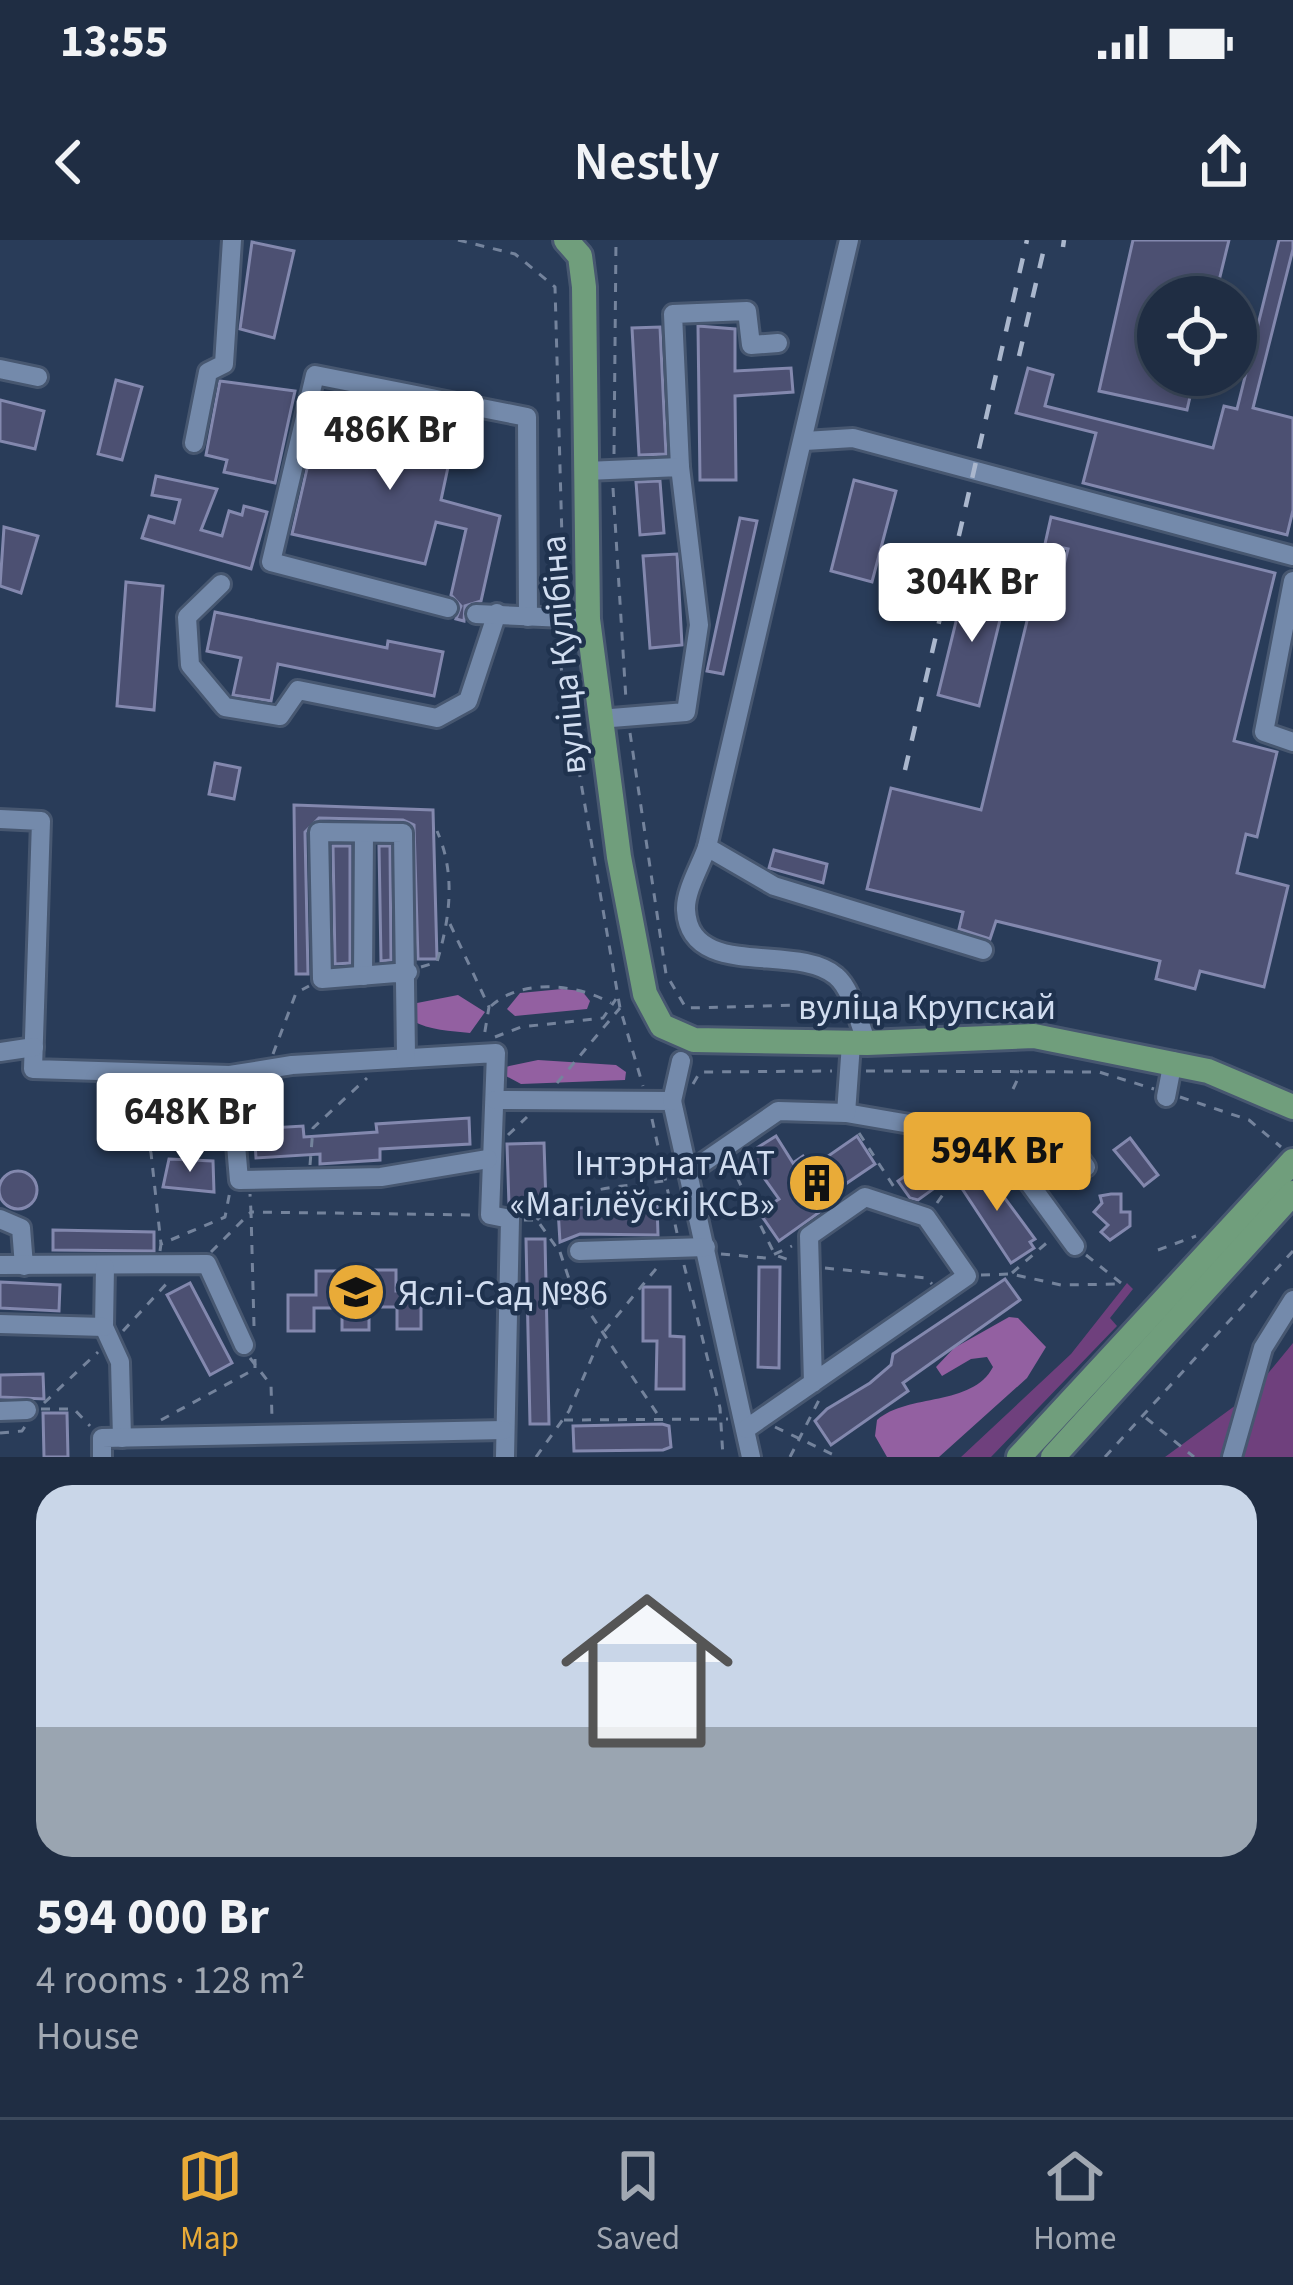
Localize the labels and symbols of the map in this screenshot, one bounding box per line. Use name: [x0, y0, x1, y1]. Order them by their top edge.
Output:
pin: 486K Br: [279, 391, 501, 493]
street label: вуліца Кулібіна: [528, 533, 599, 777]
pin: 304K Br: [861, 543, 1083, 645]
street label: вуліца Крупскай: [798, 982, 1056, 1033]
pin: 648K Br: [79, 1073, 301, 1175]
pin: 594K Br: [886, 1112, 1108, 1214]
place label: Інтэрнат ААТ «Магілёўскі КСВ»: [510, 1138, 775, 1230]
building icon: Інтэрнат ААТ «Магілёўскі КСВ»: [786, 1152, 848, 1214]
school or university icon: Яслі-Сад №86: [325, 1261, 387, 1323]
place label: Яслі-Сад №86: [398, 1268, 608, 1319]

